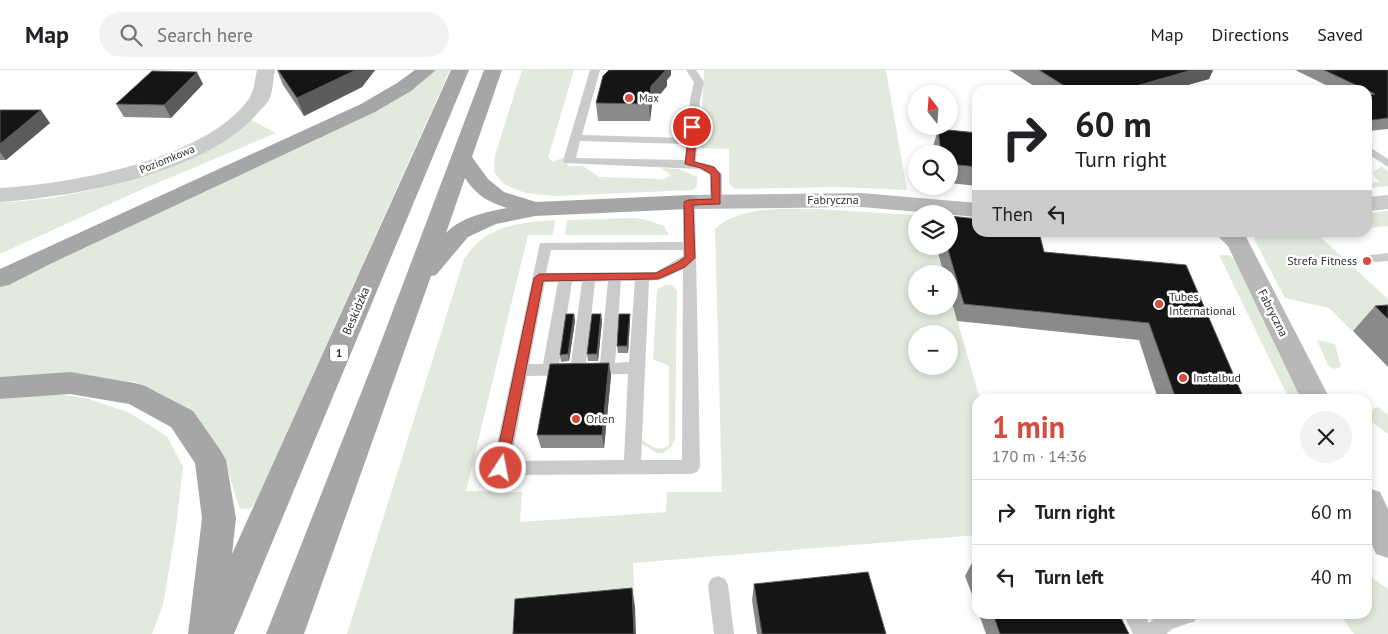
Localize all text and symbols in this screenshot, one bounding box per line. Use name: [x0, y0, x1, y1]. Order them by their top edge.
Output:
search box: [99, 12, 449, 57]
text: Map: [25, 19, 69, 50]
icon: search: [117, 21, 145, 49]
text: Search here: [157, 23, 253, 47]
text: Map: [1151, 23, 1183, 46]
text: Directions: [1211, 23, 1289, 46]
text: Saved: [1317, 23, 1363, 46]
north arrow: [908, 85, 958, 135]
map controls: [908, 85, 958, 375]
place label: Max: [639, 91, 659, 105]
marker: Max: [623, 92, 635, 104]
text: 60 m: [1075, 101, 1152, 147]
icon: right: [992, 105, 1057, 170]
pin: [671, 106, 713, 148]
icon: arrive: [678, 113, 706, 141]
street label: Poziomkowa: [137, 142, 197, 176]
button: search: [908, 145, 958, 195]
text: Turn right: [1075, 145, 1167, 173]
street label: Fabryczna: [807, 192, 859, 207]
icon: left: [1043, 200, 1071, 228]
text: Then: [992, 202, 1033, 226]
button: layers: [908, 205, 958, 255]
place label: Strefa Fitness: [1287, 253, 1357, 268]
marker: Strefa Fitness: [1361, 255, 1373, 267]
button: +: [908, 265, 958, 315]
street label: Beskidzka: [339, 285, 372, 337]
street label: Fabryczna: [1255, 287, 1292, 339]
place label: Tubes International: [1169, 289, 1236, 318]
marker: Tubes International: [1153, 298, 1165, 310]
button: −: [908, 325, 958, 375]
road number: 1: [330, 344, 348, 362]
place label: Instalbud: [1193, 370, 1241, 385]
marker: Instalbud: [1177, 372, 1189, 384]
text: 1 min: [992, 407, 1065, 446]
place label: Orlen: [586, 411, 614, 426]
button: close: [1300, 411, 1352, 463]
marker: Orlen: [570, 413, 582, 425]
position arrow: [474, 441, 526, 493]
text: 170 m · 14:36: [992, 446, 1087, 466]
icon: right: [992, 498, 1020, 526]
text: Turn right: [1035, 500, 1115, 524]
text: 60 m: [1311, 500, 1352, 524]
icon: left: [992, 563, 1020, 591]
text: Turn left: [1035, 565, 1104, 589]
text: 40 m: [1311, 565, 1352, 589]

